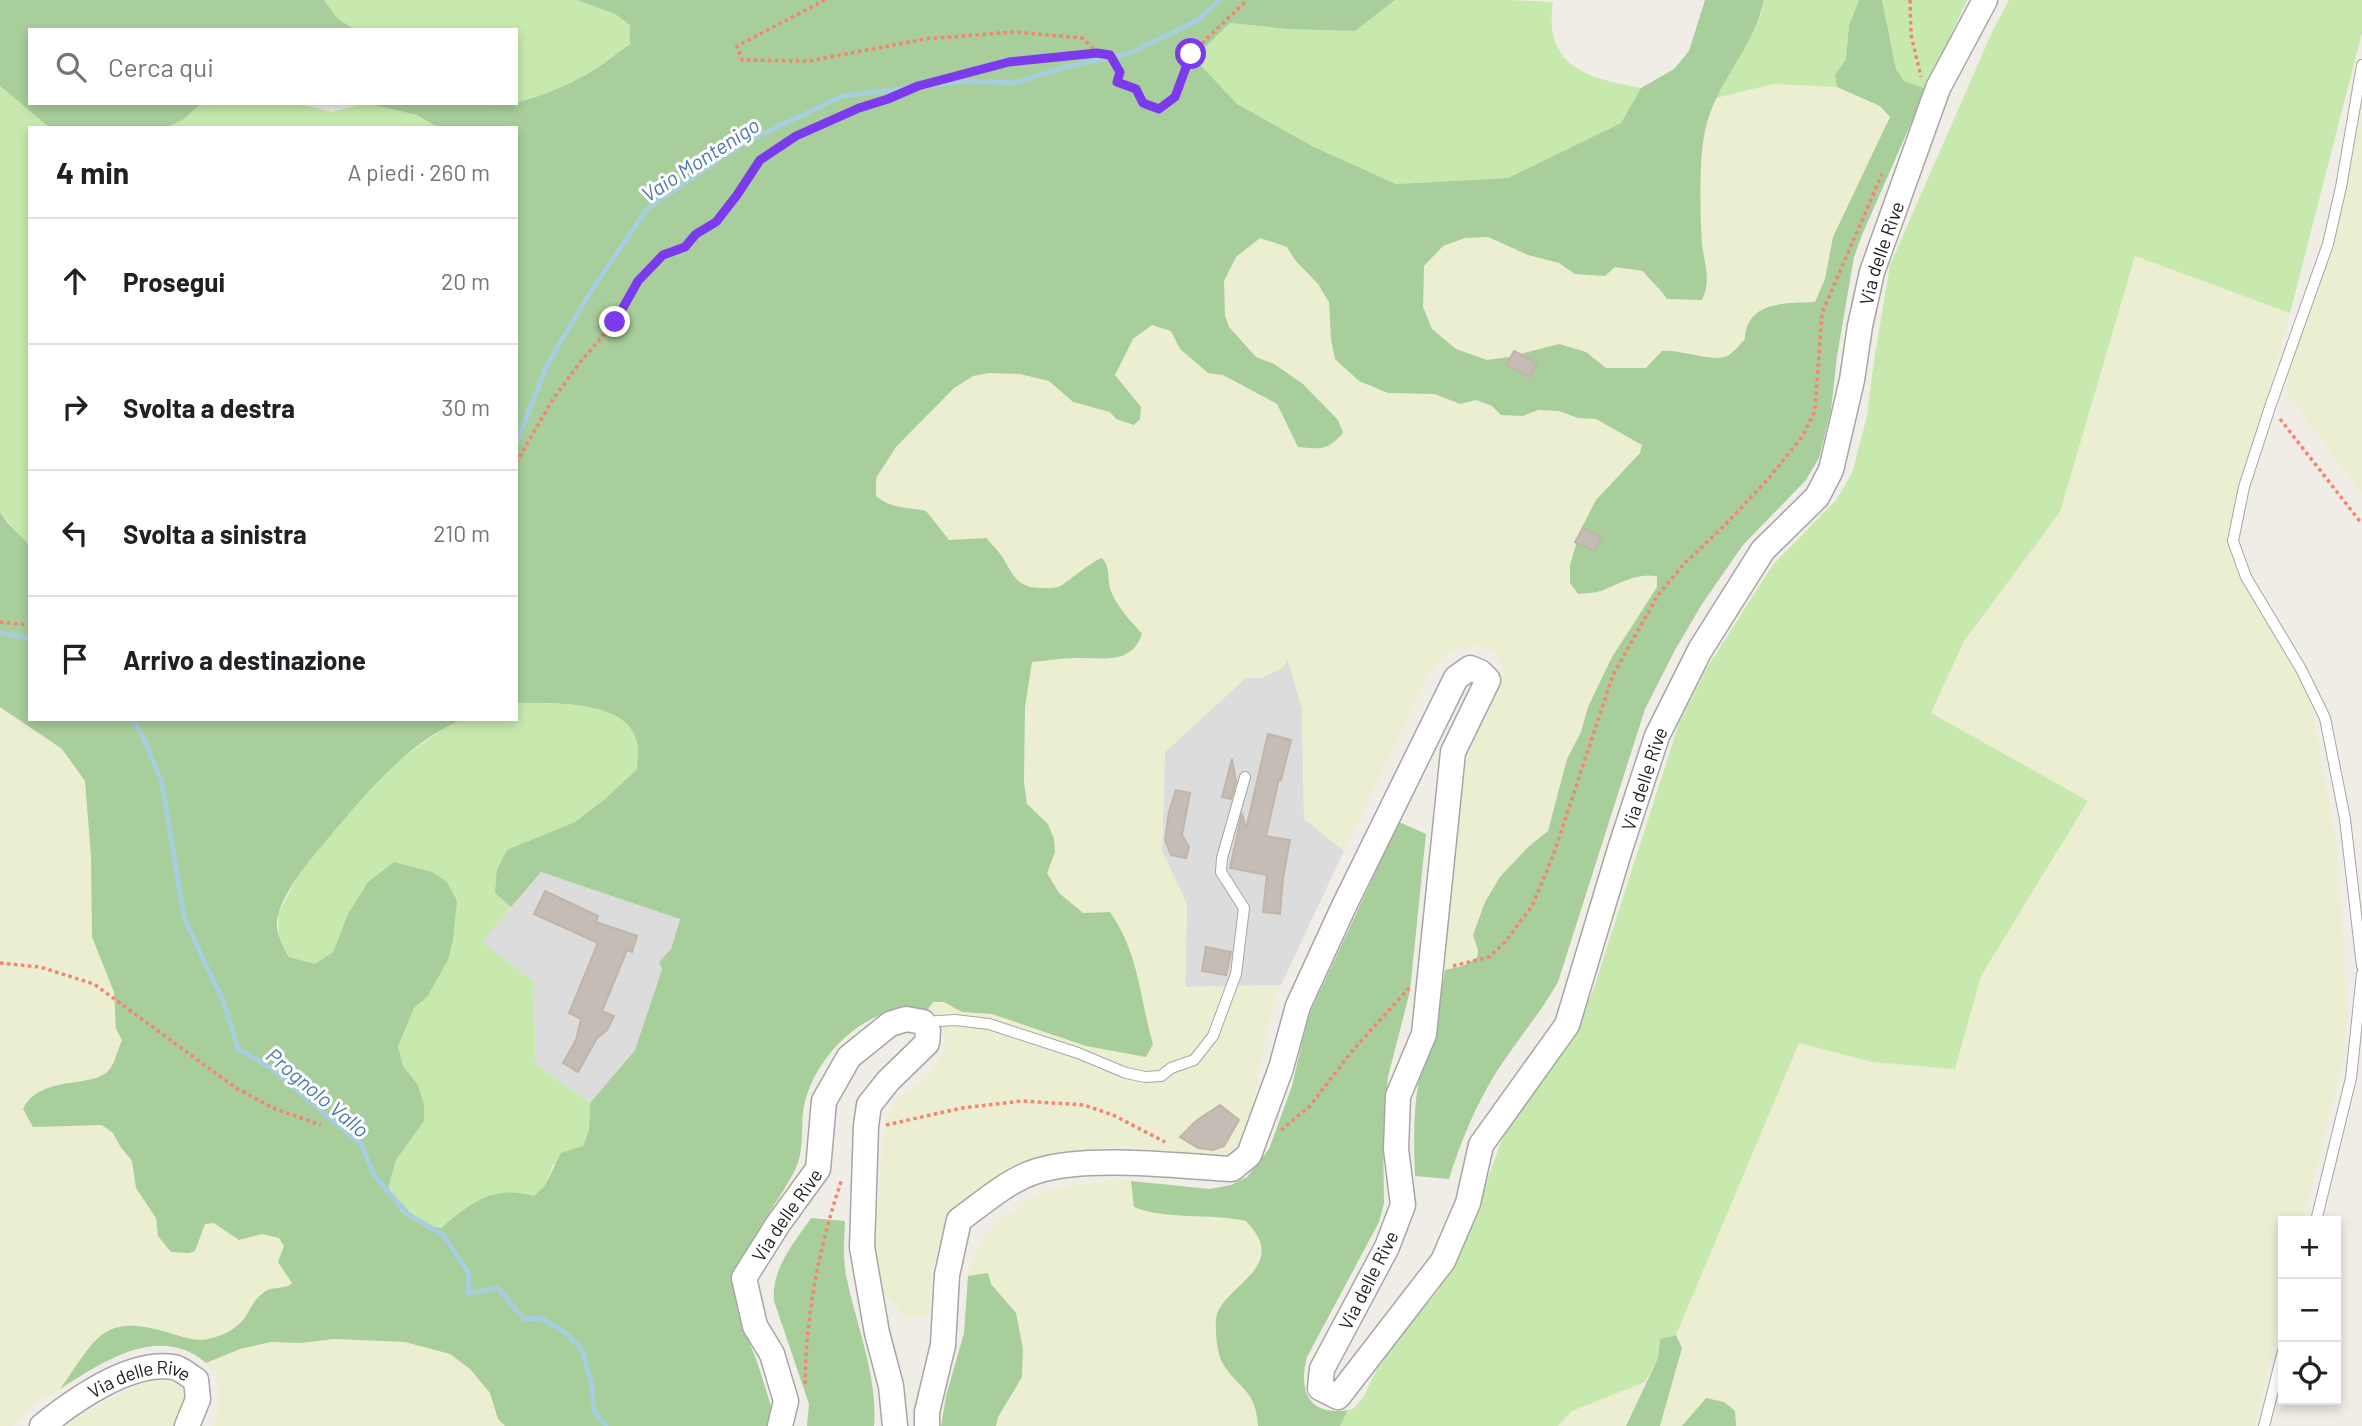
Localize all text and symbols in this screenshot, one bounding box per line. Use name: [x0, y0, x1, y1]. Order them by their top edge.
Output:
search box: [28, 28, 518, 105]
route start: [1175, 38, 1206, 69]
icon: search: [52, 48, 90, 86]
text: Cerca qui: [108, 51, 214, 82]
water label: Vaio Montenigo: [636, 112, 764, 206]
text: 4 min: [56, 154, 129, 190]
text: A piedi · 260 m: [347, 158, 490, 186]
street label: Via delle Rive: [1854, 198, 1908, 307]
icon: ahead: [56, 262, 94, 300]
text: Prosegui: [123, 266, 225, 297]
text: 20 m: [441, 267, 490, 295]
route end: [599, 306, 630, 337]
icon: right: [56, 388, 94, 426]
text: Svolta a destra: [123, 392, 295, 423]
text: 30 m: [442, 393, 490, 421]
icon: left: [56, 514, 94, 552]
text: Svolta a sinistra: [123, 518, 307, 549]
text: 210 m: [433, 519, 490, 547]
icon: arrive: [56, 640, 94, 678]
text: Arrivo a destinazione: [123, 644, 366, 675]
street label: Via delle Rive: [1615, 722, 1672, 833]
water label: Prognolo Vallo: [262, 1042, 374, 1142]
street label: Via delle Rive: [746, 1163, 826, 1265]
map controls: [2278, 1216, 2341, 1405]
button: +: [2278, 1216, 2341, 1279]
street label: Via delle Rive: [1333, 1227, 1403, 1333]
button: −: [2278, 1279, 2341, 1342]
button: locate: [2278, 1342, 2341, 1405]
street label: Via delle Rive: [83, 1355, 196, 1402]

